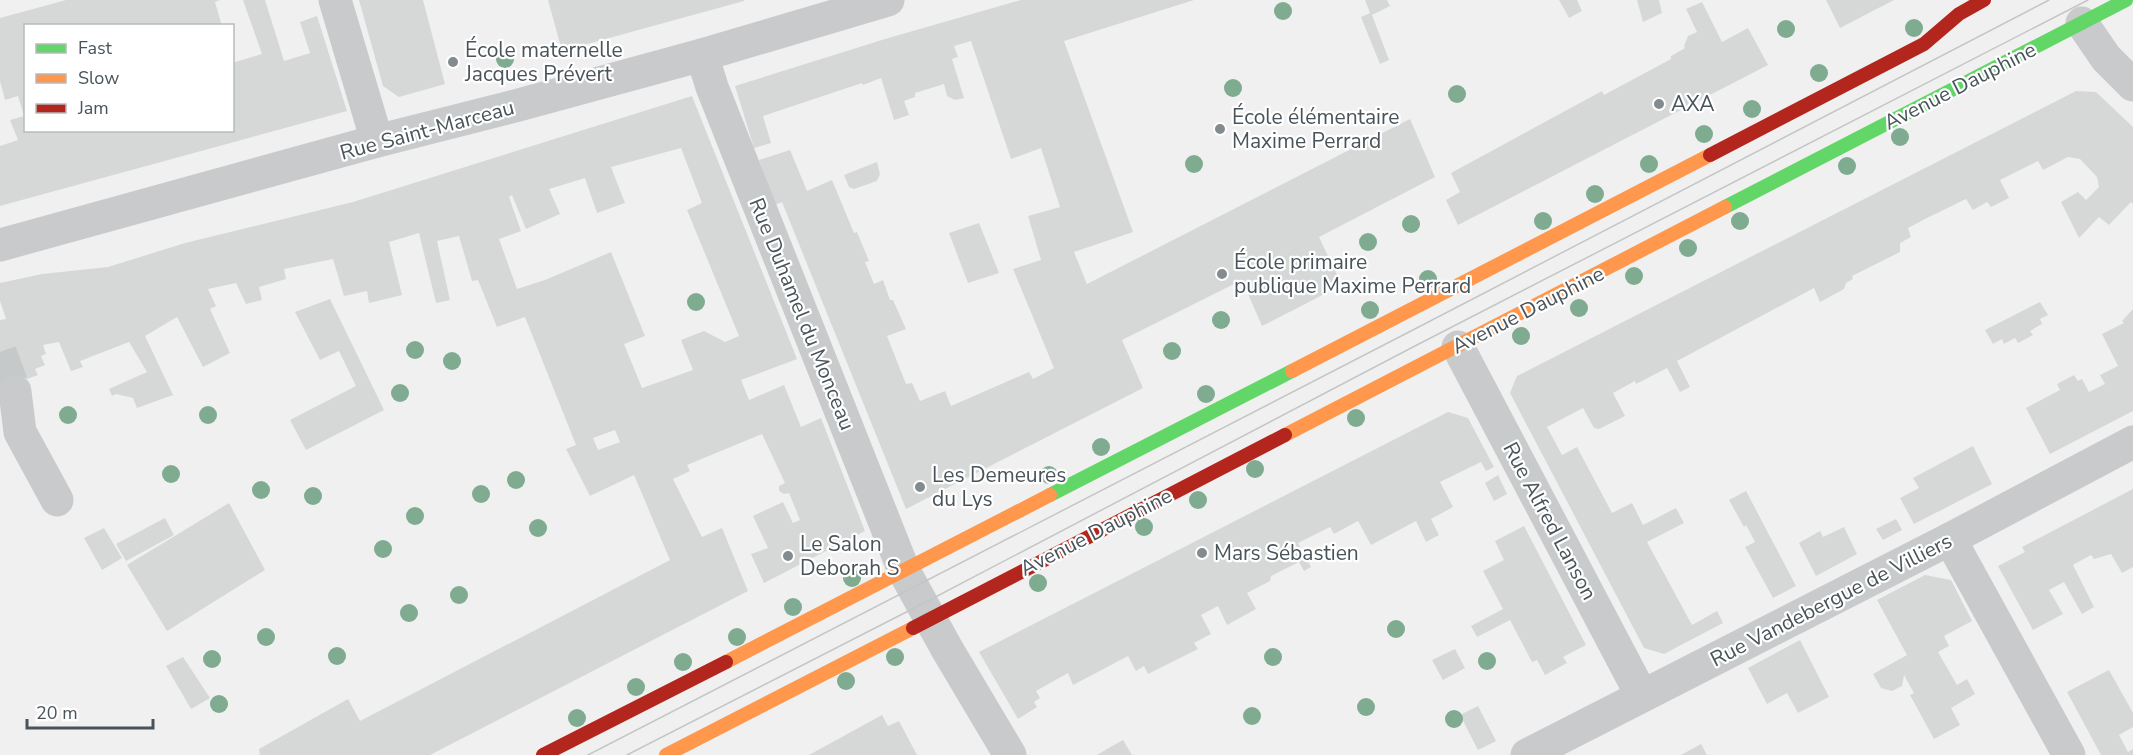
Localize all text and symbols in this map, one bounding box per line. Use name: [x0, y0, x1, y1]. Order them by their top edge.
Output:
legend: [24, 24, 234, 132]
text: Fast: [78, 36, 113, 60]
place label: École maternelle Jacques Prévert: [464, 36, 623, 88]
street label: Avenue Dauphine: [1879, 36, 2041, 136]
marker: École maternelle Jacques Prévert: [446, 55, 460, 69]
text: Slow: [78, 66, 119, 90]
place label: AXA: [1671, 90, 1715, 118]
street label: Rue Saint-Marceau: [337, 93, 517, 167]
text: Jam: [77, 96, 109, 120]
marker: AXA: [1652, 97, 1666, 111]
place label: École élémentaire Maxime Perrard: [1232, 103, 1399, 155]
marker: École élémentaire Maxime Perrard: [1213, 122, 1227, 136]
street label: Rue Duhamel du Monceau: [743, 194, 861, 434]
place label: École primaire publique Maxime Perrard: [1234, 248, 1471, 300]
street label: Avenue Dauphine: [1447, 260, 1609, 360]
marker: École primaire publique Maxime Perrard: [1215, 267, 1229, 281]
street label: Rue Alfred Lanson: [1497, 437, 1603, 605]
place label: Les Demeures du Lys: [932, 461, 1066, 513]
marker: Les Demeures du Lys: [913, 480, 927, 494]
street label: Avenue Dauphine: [1015, 482, 1177, 582]
street label: Rue Vandebergue de Villiers: [1705, 527, 1957, 673]
place label: Le Salon Deborah S: [800, 530, 900, 582]
place label: Mars Sébastien: [1214, 539, 1359, 567]
marker: Mars Sébastien: [1195, 546, 1209, 560]
marker: Le Salon Deborah S: [781, 549, 795, 563]
scale bar: [27, 692, 153, 730]
text: 20 m: [36, 701, 78, 725]

